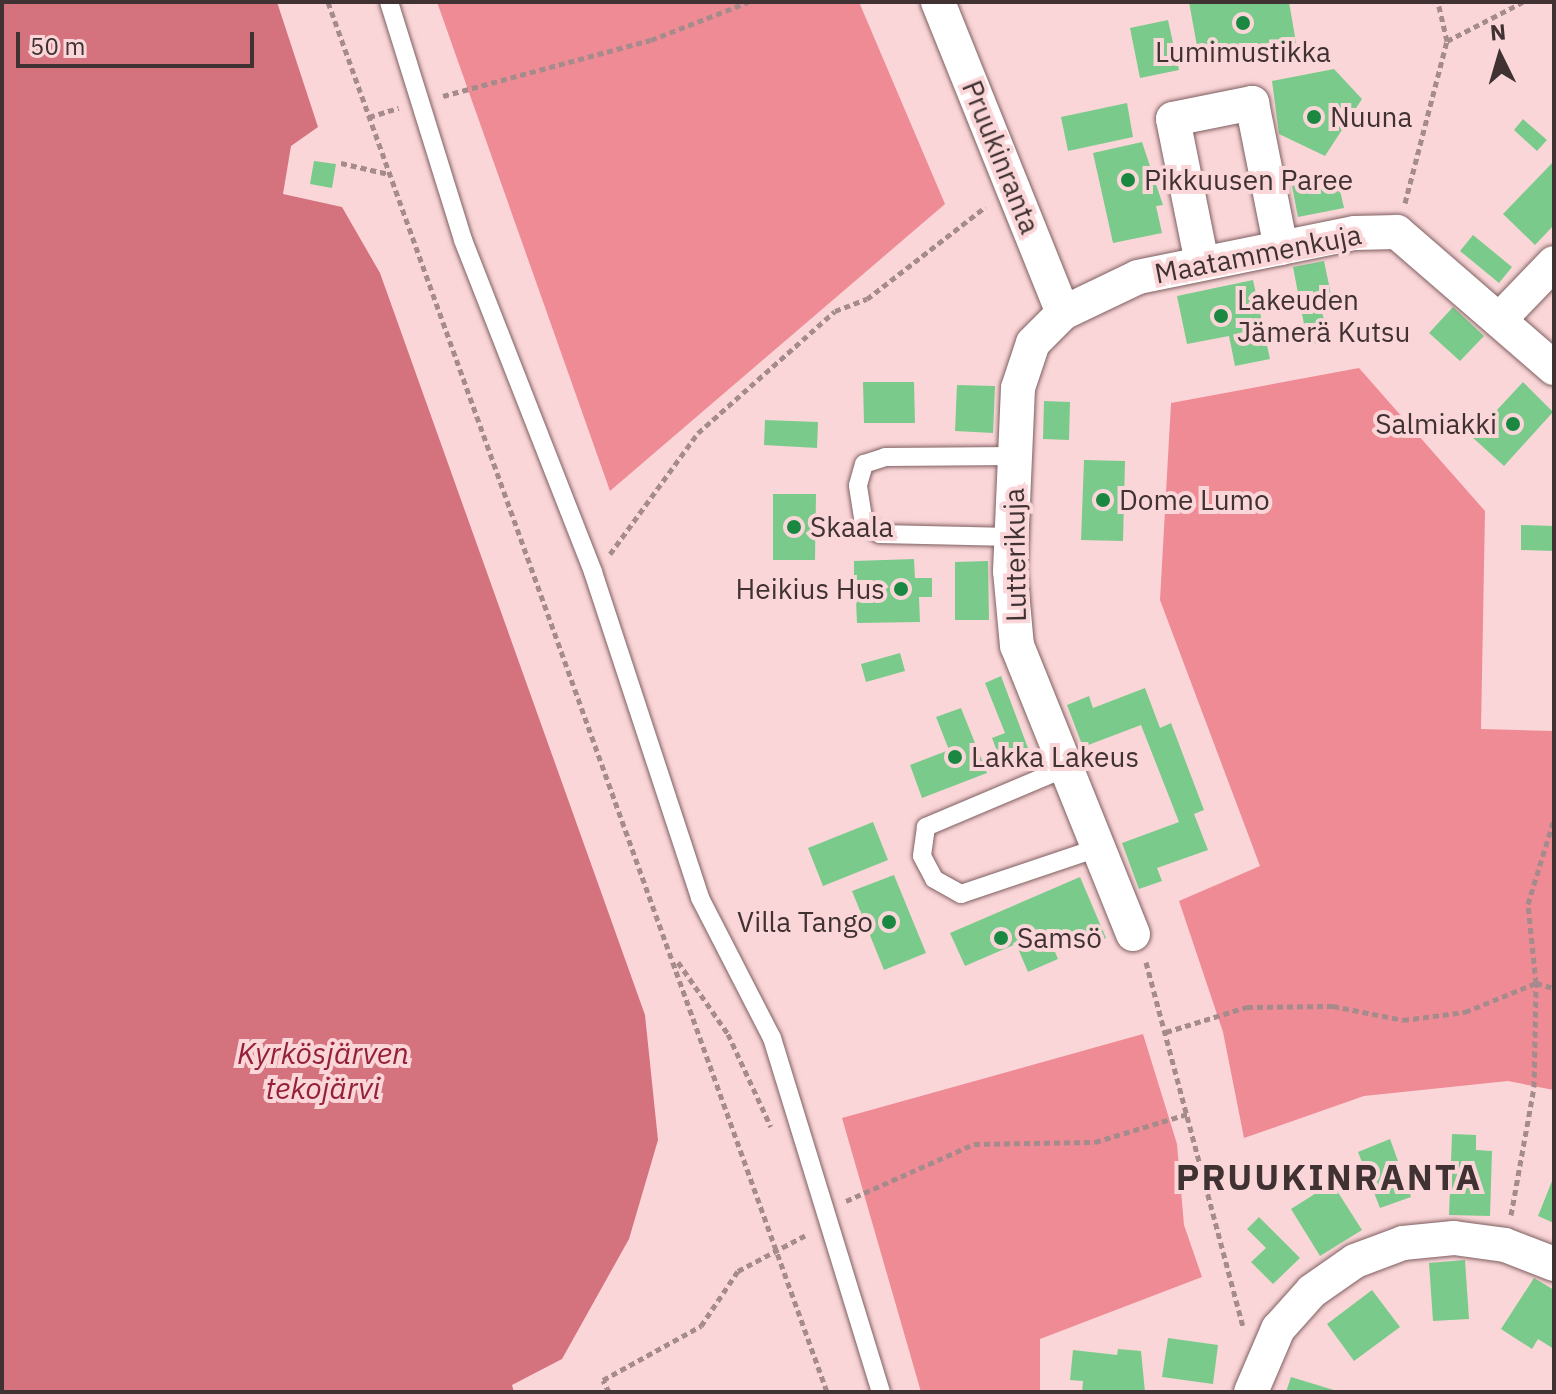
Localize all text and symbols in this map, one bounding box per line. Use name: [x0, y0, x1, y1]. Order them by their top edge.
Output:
marker: Lumimustikka: [1234, 14, 1252, 32]
scale bar: [20, 16, 258, 66]
north arrow: [1460, 16, 1540, 96]
text: N: [1489, 16, 1507, 47]
text: 50 m: [30, 30, 85, 62]
place label: Lumimustikka: [1155, 35, 1331, 69]
street label: Pruukinranta: [955, 75, 1047, 239]
place label: Nuuna: [1330, 100, 1412, 134]
marker: Nuuna: [1305, 108, 1323, 126]
place label: Pikkuusen Paree: [1144, 163, 1353, 197]
marker: Pikkuusen Paree: [1119, 171, 1137, 189]
street label: Maatammenkuja: [1152, 217, 1364, 291]
place label: Lakeuden Jämerä Kutsu: [1237, 283, 1411, 349]
marker: Lakeuden Jämerä Kutsu: [1212, 307, 1230, 325]
place label: Salmiakki: [1375, 407, 1497, 441]
marker: Salmiakki: [1504, 415, 1522, 433]
place label: Dome Lumo: [1119, 483, 1270, 517]
street label: Lutterikuja: [997, 488, 1033, 622]
marker: Dome Lumo: [1094, 491, 1112, 509]
place label: Skaala: [810, 510, 893, 544]
marker: Skaala: [785, 518, 803, 536]
place label: Heikius Hus: [736, 572, 885, 606]
marker: Heikius Hus: [892, 580, 910, 598]
place label: Lakka Lakeus: [971, 740, 1139, 774]
marker: Lakka Lakeus: [946, 748, 964, 766]
place label: Villa Tango: [737, 905, 873, 939]
marker: Villa Tango: [880, 913, 898, 931]
place label: Samsö: [1017, 921, 1102, 955]
marker: Samsö: [992, 929, 1010, 947]
water label: Kyrkösjärven tekojärvi: [237, 1035, 409, 1106]
district label: PRUUKINRANTA: [1176, 1155, 1482, 1199]

